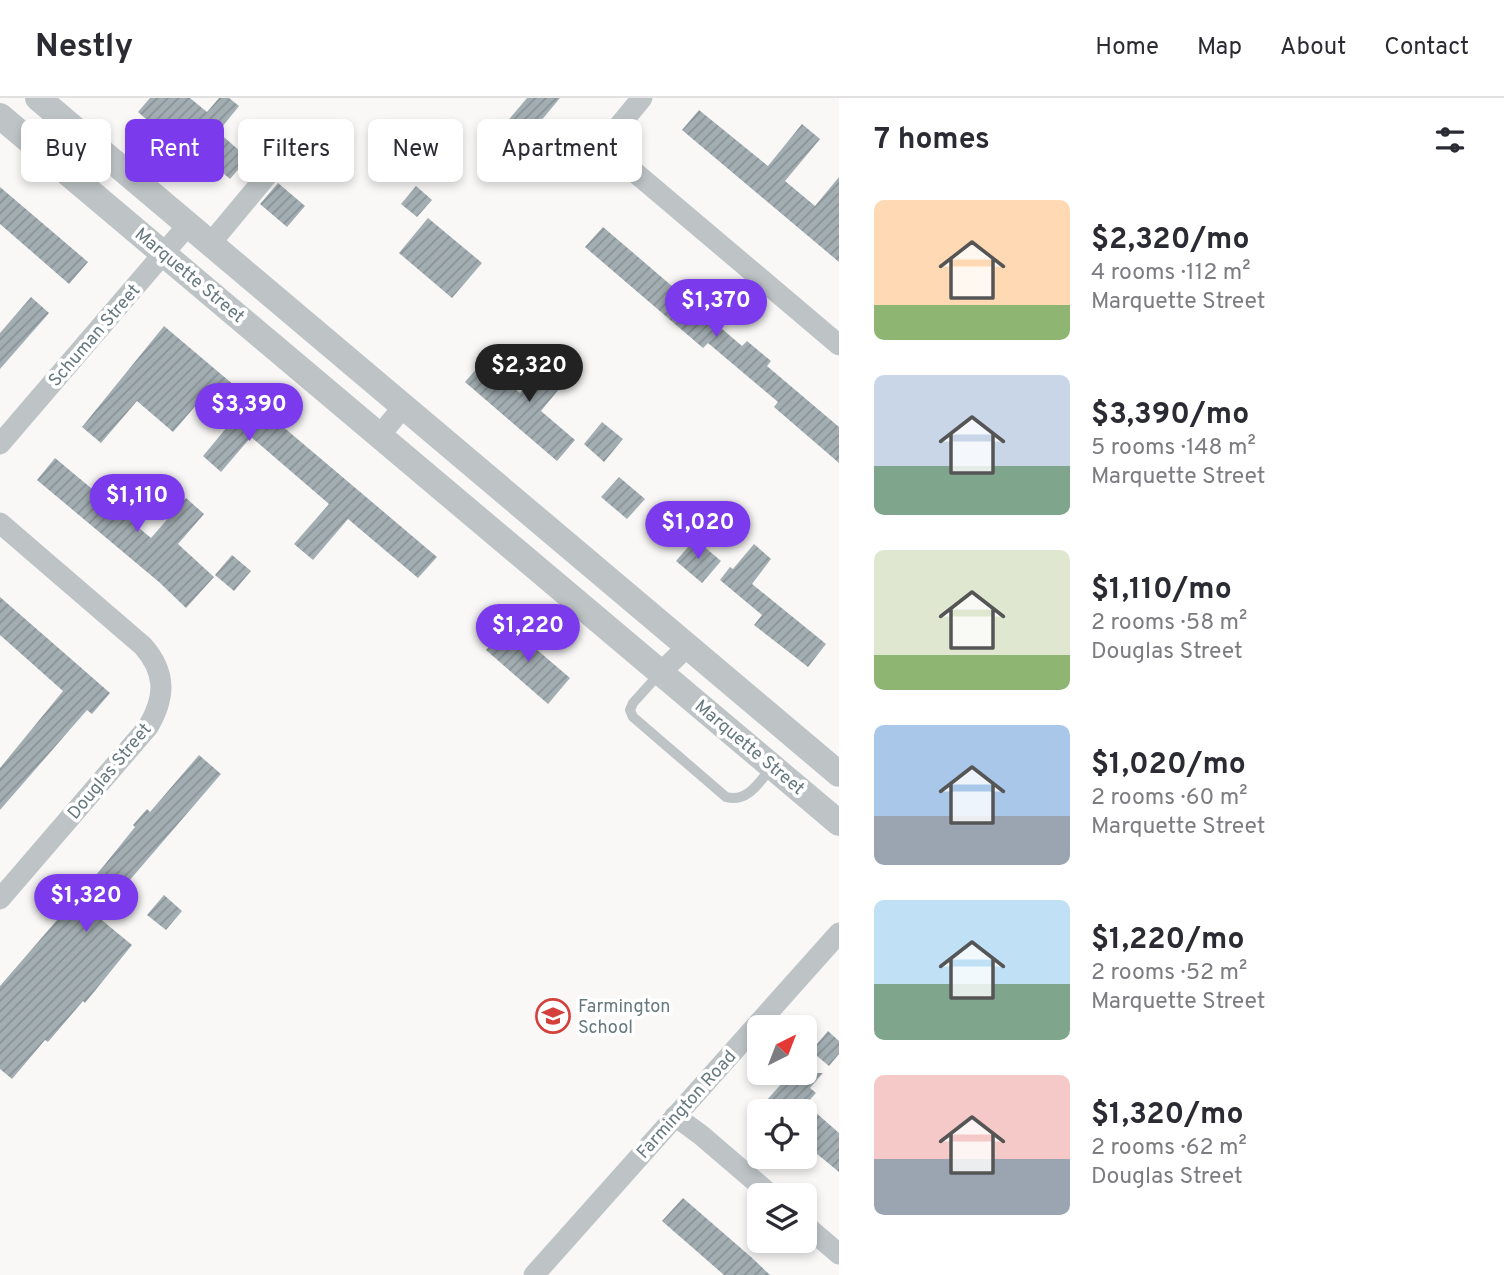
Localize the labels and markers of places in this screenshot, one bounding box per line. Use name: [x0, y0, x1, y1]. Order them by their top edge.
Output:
pin: $1,370: [659, 280, 773, 339]
pin: $2,320: [472, 344, 586, 404]
pin: $3,390: [192, 384, 306, 443]
pin: $1,110: [80, 474, 194, 534]
pin: $1,020: [641, 502, 755, 561]
pin: $1,220: [471, 604, 585, 664]
pin: $1,320: [29, 874, 143, 934]
place label: Farmington School: [578, 996, 670, 1040]
school or university icon: Farmington School: [534, 997, 572, 1035]

